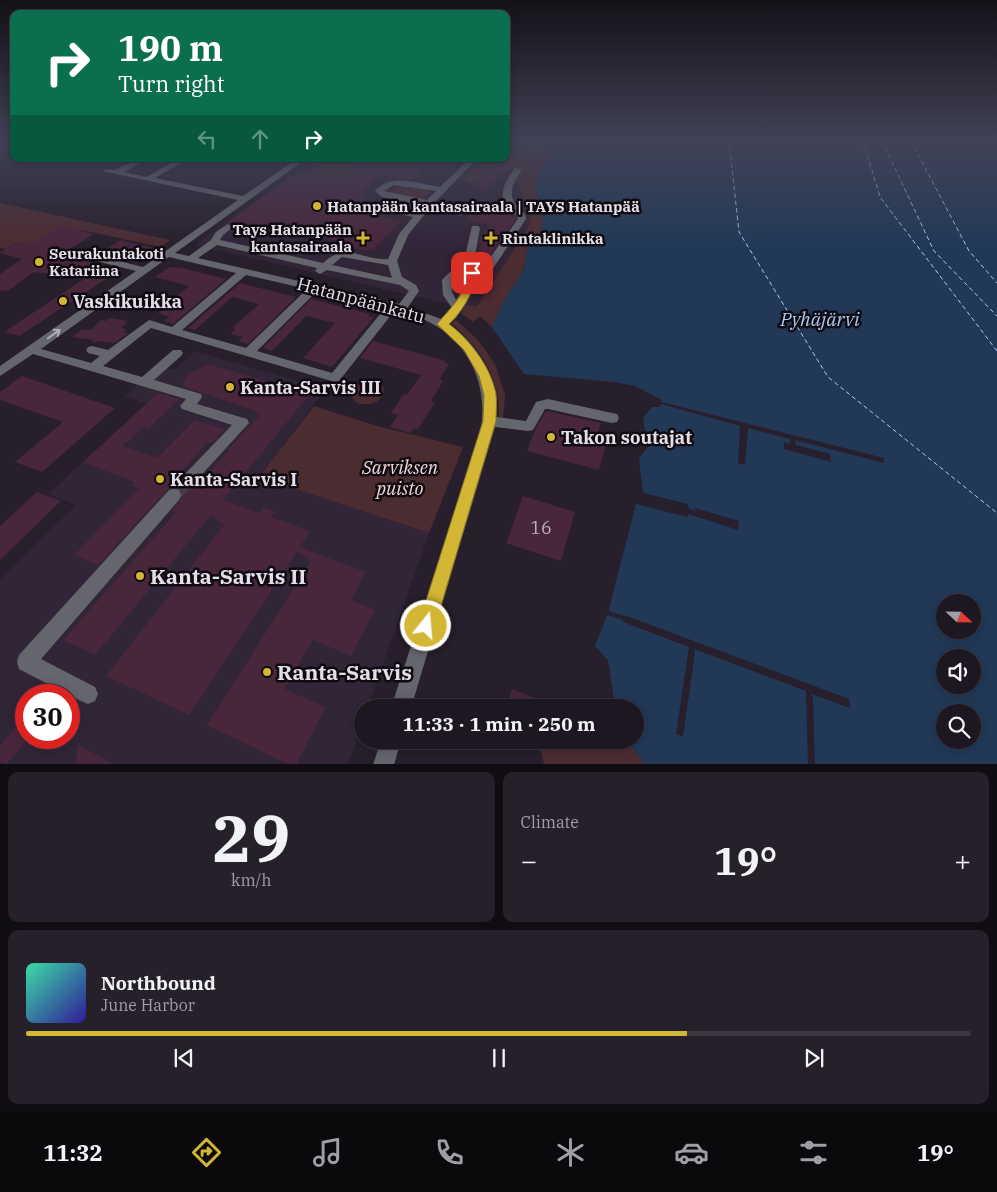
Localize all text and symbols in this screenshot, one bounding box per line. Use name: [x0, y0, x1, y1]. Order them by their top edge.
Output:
text: 190 m: [118, 25, 223, 71]
icon: right: [35, 30, 100, 95]
text: Turn right: [118, 69, 225, 98]
icon: left: [193, 125, 221, 153]
icon: ahead: [246, 125, 274, 153]
icon: right: [299, 125, 327, 153]
place label: Hatanpään kantasairaala | TAYS Hatanpää: [327, 197, 640, 216]
marker: Hatanpään kantasairaala | TAYS Hatanpää: [311, 200, 323, 212]
place label: Tays Hatanpään kantasairaala: [232, 220, 352, 256]
place label: Rintaklinikka: [502, 229, 604, 248]
marker: Tays Hatanpään kantasairaala: [356, 231, 370, 245]
marker: Rintaklinikka: [484, 231, 498, 245]
place label: Seurakuntakoti Katariina: [49, 244, 164, 280]
pin: [451, 252, 493, 294]
marker: Seurakuntakoti Katariina: [33, 256, 45, 268]
icon: arrive: [458, 259, 486, 287]
street label: Hatanpäänkatu: [294, 272, 428, 328]
place label: Vaskikuikka: [73, 290, 182, 313]
marker: Vaskikuikka: [57, 295, 69, 307]
water label: Pyhäjärvi: [779, 307, 860, 331]
one-way arrow: [47, 329, 61, 339]
place label: Kanta-Sarvis III: [240, 376, 381, 399]
marker: Kanta-Sarvis III: [224, 381, 236, 393]
place label: Takon soutajat: [561, 426, 692, 449]
marker: Takon soutajat: [545, 431, 557, 443]
park label: Sarviksen puisto: [361, 456, 439, 500]
place label: Kanta-Sarvis I: [170, 468, 297, 491]
marker: Kanta-Sarvis I: [154, 473, 166, 485]
house number: 16: [530, 516, 552, 539]
place label: Kanta-Sarvis II: [150, 562, 306, 590]
marker: Kanta-Sarvis II: [134, 570, 146, 582]
north arrow: [936, 594, 981, 639]
map controls: [936, 594, 981, 749]
position arrow: [399, 599, 451, 651]
button: sound: [936, 649, 981, 694]
place label: Ranta-Sarvis: [277, 658, 412, 686]
marker: Ranta-Sarvis: [261, 666, 273, 678]
speed limit sign: 30: [15, 684, 80, 749]
button: search: [936, 704, 981, 749]
text: 11:33 · 1 min · 250 m: [403, 712, 595, 736]
text: 29: [212, 795, 290, 880]
text: Climate: [521, 812, 579, 832]
text: 19°: [714, 836, 777, 885]
text: −: [521, 842, 537, 879]
text: +: [954, 842, 971, 879]
text: km/h: [231, 870, 271, 890]
text: Northbound: [101, 971, 216, 995]
text: June Harbor: [101, 995, 195, 1015]
icon: previous: [170, 1044, 198, 1072]
icon: pause: [485, 1044, 513, 1072]
icon: next: [800, 1044, 828, 1072]
icon: directions: [189, 1135, 224, 1170]
icon: music: [310, 1135, 345, 1170]
icon: phone: [432, 1135, 467, 1170]
icon: climate: [553, 1135, 588, 1170]
icon: car: [674, 1135, 709, 1170]
icon: filters: [796, 1135, 831, 1170]
text: 11:32: [43, 1138, 103, 1167]
text: 19°: [917, 1138, 954, 1167]

